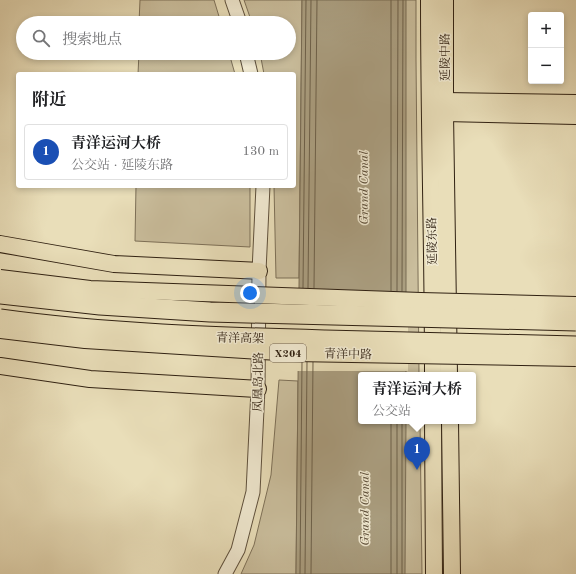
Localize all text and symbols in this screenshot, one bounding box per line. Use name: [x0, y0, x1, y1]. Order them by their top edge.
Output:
map controls: [528, 12, 564, 84]
button: +: [528, 12, 564, 48]
search box: [16, 16, 296, 60]
icon: search: [30, 27, 52, 49]
text: 搜索地点: [62, 33, 122, 48]
street label: 延陵中路: [438, 33, 452, 81]
button: −: [528, 48, 564, 84]
text: 附近: [32, 92, 66, 109]
text: 青洋运河大桥: [71, 137, 161, 152]
text: 1: [42, 145, 50, 158]
text: 130 m: [242, 145, 279, 158]
water label: Grand Canal: [358, 151, 371, 225]
text: 公交站 · 延陵东路: [71, 159, 173, 172]
street label: 延陵东路: [425, 217, 439, 265]
your location: [240, 283, 260, 303]
street label: 青洋高架: [216, 331, 264, 345]
road number: X204: [270, 344, 306, 362]
street label: 青洋中路: [324, 347, 372, 361]
street label: 凤凰岛北路: [250, 352, 266, 412]
popup: [358, 372, 476, 424]
text: 青洋运河大桥: [372, 383, 462, 398]
text: 公交站: [372, 405, 411, 418]
pin: 1: [404, 437, 430, 470]
water label: Grand Canal: [359, 472, 372, 546]

